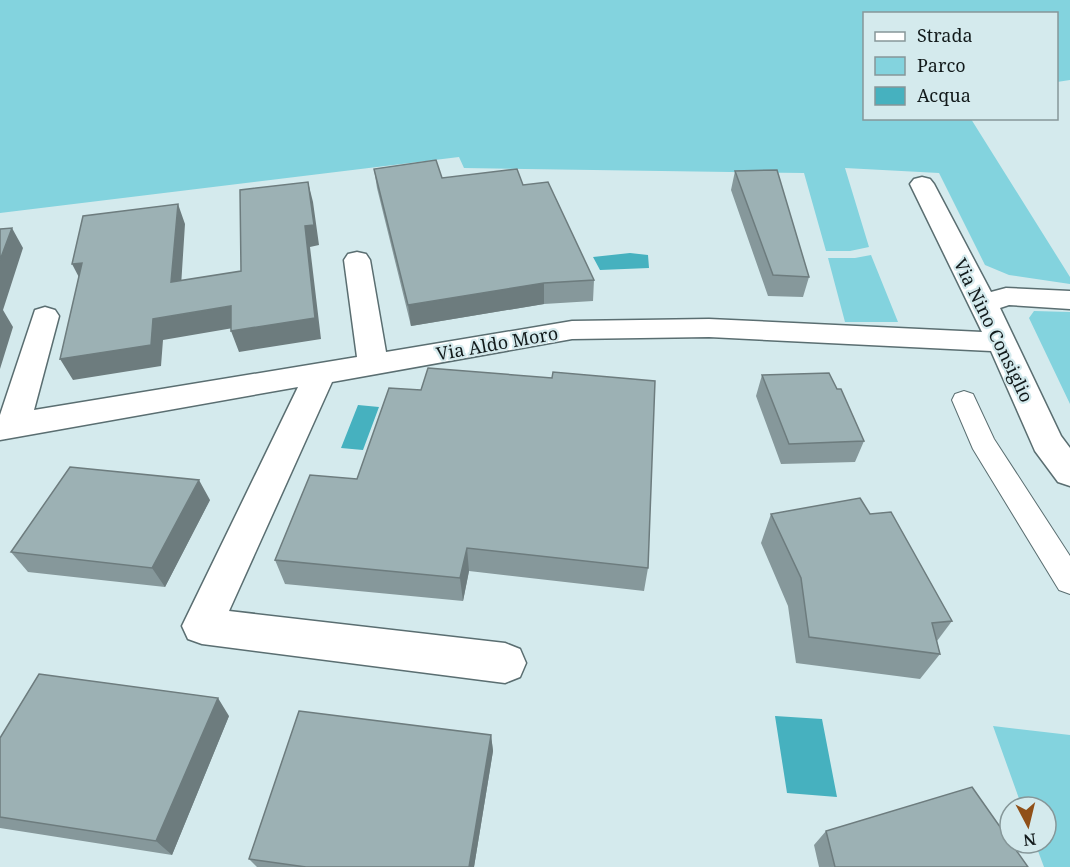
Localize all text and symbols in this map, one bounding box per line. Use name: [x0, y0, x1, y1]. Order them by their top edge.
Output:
legend: [863, 12, 1058, 120]
text: Strada: [917, 23, 973, 47]
text: Parco: [917, 53, 966, 77]
text: Acqua: [917, 83, 971, 107]
street label: Via Nino Consiglio: [949, 254, 1039, 406]
street label: Via Aldo Moro: [434, 320, 560, 366]
north arrow: [998, 795, 1058, 855]
text: N: [1022, 828, 1037, 852]

